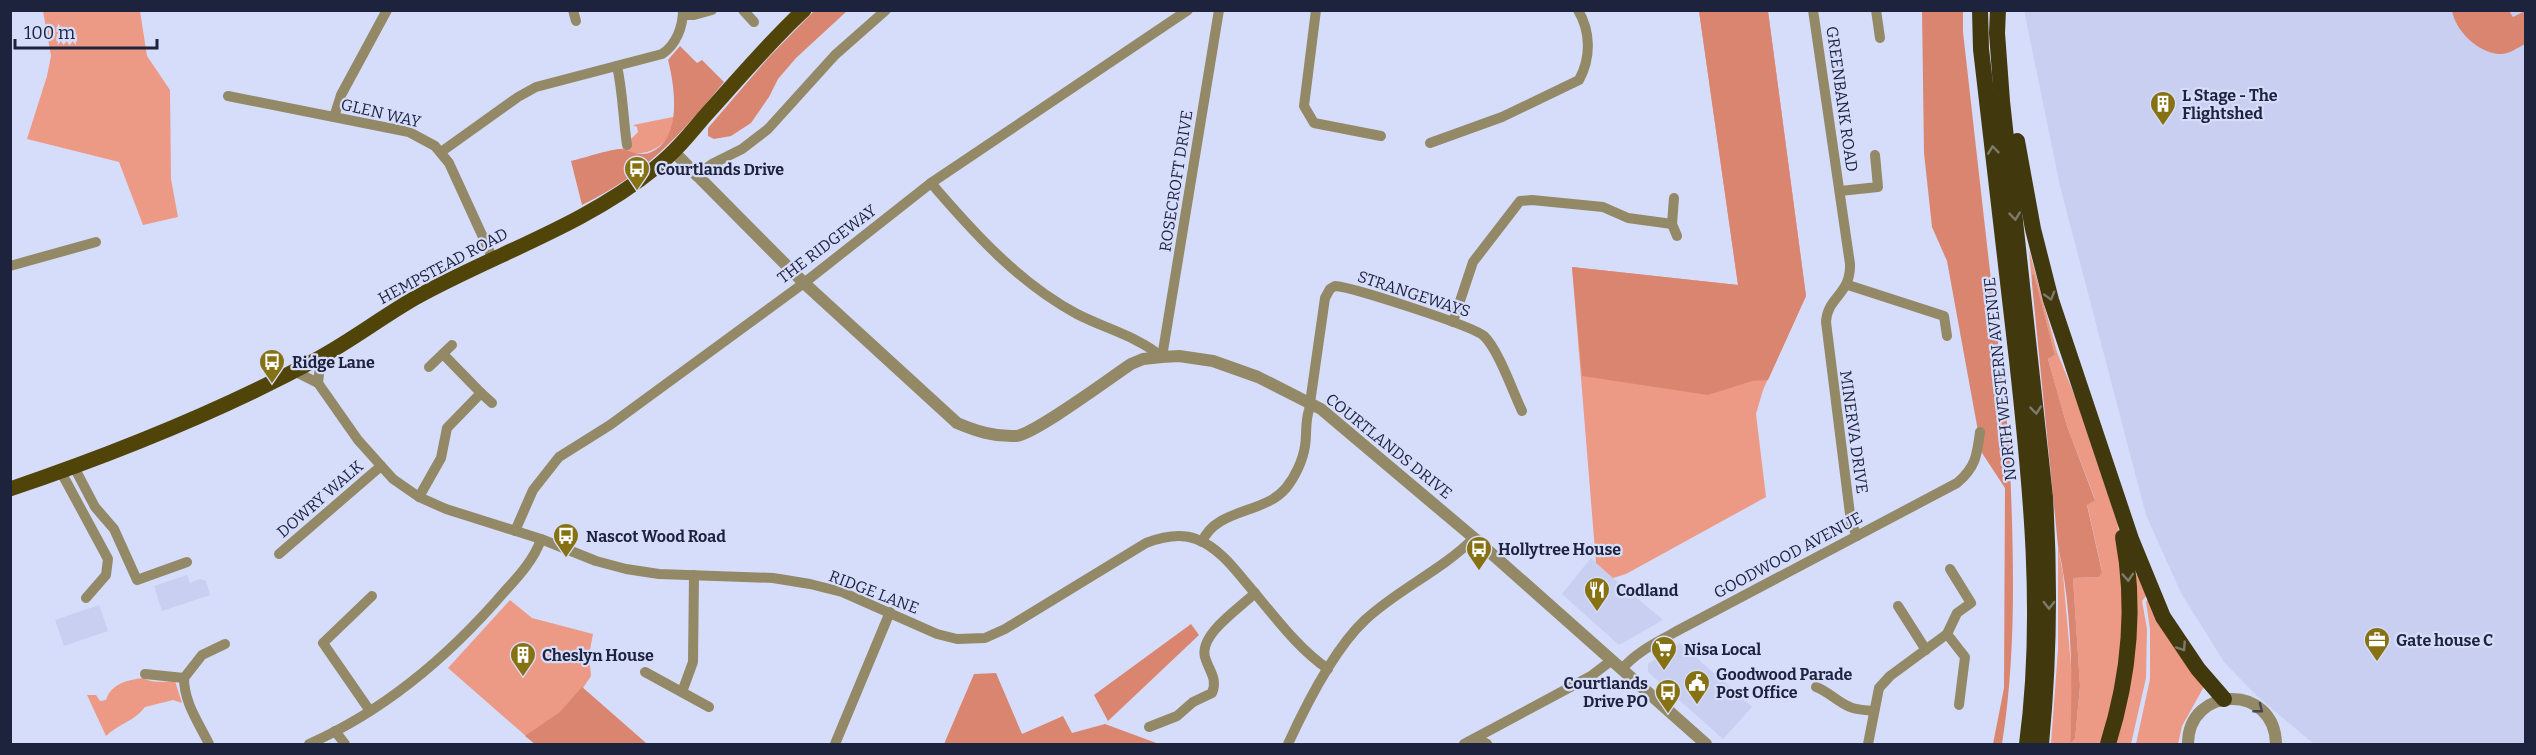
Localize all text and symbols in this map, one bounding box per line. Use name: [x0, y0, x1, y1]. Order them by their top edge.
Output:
scale bar: [15, 12, 158, 50]
text: 100 m: [24, 22, 75, 44]
street label: GREENBANK ROAD: [1822, 25, 1862, 173]
place label: L Stage - The Flightshed: [2182, 86, 2278, 123]
building icon: L Stage - The Flightshed: [2148, 89, 2178, 127]
street label: GLEN WAY: [339, 95, 424, 132]
street label: ROSECROFT DRIVE: [1155, 109, 1197, 253]
one-way arrow: [1987, 145, 2000, 154]
bus stop icon: Courtlands Drive: [622, 154, 652, 192]
place label: Courtlands Drive: [656, 160, 784, 179]
street label: THE RIDGEWAY: [774, 200, 881, 287]
one-way arrow: [2008, 212, 2021, 221]
street label: HEMPSTEAD ROAD: [375, 224, 511, 308]
street label: STRANGEWAYS: [1355, 267, 1473, 321]
street label: NORTH WESTERN AVENUE: [1980, 276, 2020, 482]
one-way arrow: [2043, 290, 2055, 300]
bus stop icon: Ridge Lane: [257, 347, 287, 385]
place label: Ridge Lane: [292, 353, 375, 372]
street label: MINERVA DRIVE: [1836, 369, 1872, 495]
street label: COURTLANDS DRIVE: [1322, 389, 1456, 503]
one-way arrow: [2029, 406, 2042, 415]
street label: DOWRY WALK: [273, 456, 367, 541]
street label: GOODWOOD AVENUE: [1711, 508, 1865, 602]
bus stop icon: Nascot Wood Road: [551, 521, 581, 559]
place label: Nascot Wood Road: [586, 527, 726, 546]
bus stop icon: Hollytree House: [1464, 534, 1494, 572]
place label: Hollytree House: [1498, 540, 1621, 559]
street label: RIDGE LANE: [826, 566, 922, 618]
one-way arrow: [2121, 572, 2134, 581]
restaurant icon: Codland: [1582, 575, 1612, 613]
place label: Codland: [1616, 581, 1679, 600]
one-way arrow: [2043, 600, 2055, 609]
office icon: Gate house C: [2362, 625, 2392, 663]
place label: Gate house C: [2396, 631, 2493, 650]
supermarket icon: Nisa Local: [1649, 634, 1679, 672]
building icon: Cheslyn House: [508, 640, 538, 678]
place label: Nisa Local: [1684, 640, 1761, 659]
one-way arrow: [2175, 640, 2186, 651]
place label: Cheslyn House: [542, 646, 654, 665]
place label: Goodwood Parade Post Office: [1716, 665, 1853, 702]
public building icon: Goodwood Parade Post Office: [1682, 668, 1712, 706]
place label: Courtlands Drive PO: [1563, 674, 1648, 711]
bus stop icon: Courtlands Drive PO: [1653, 677, 1683, 715]
one-way arrow: [2252, 702, 2263, 713]

